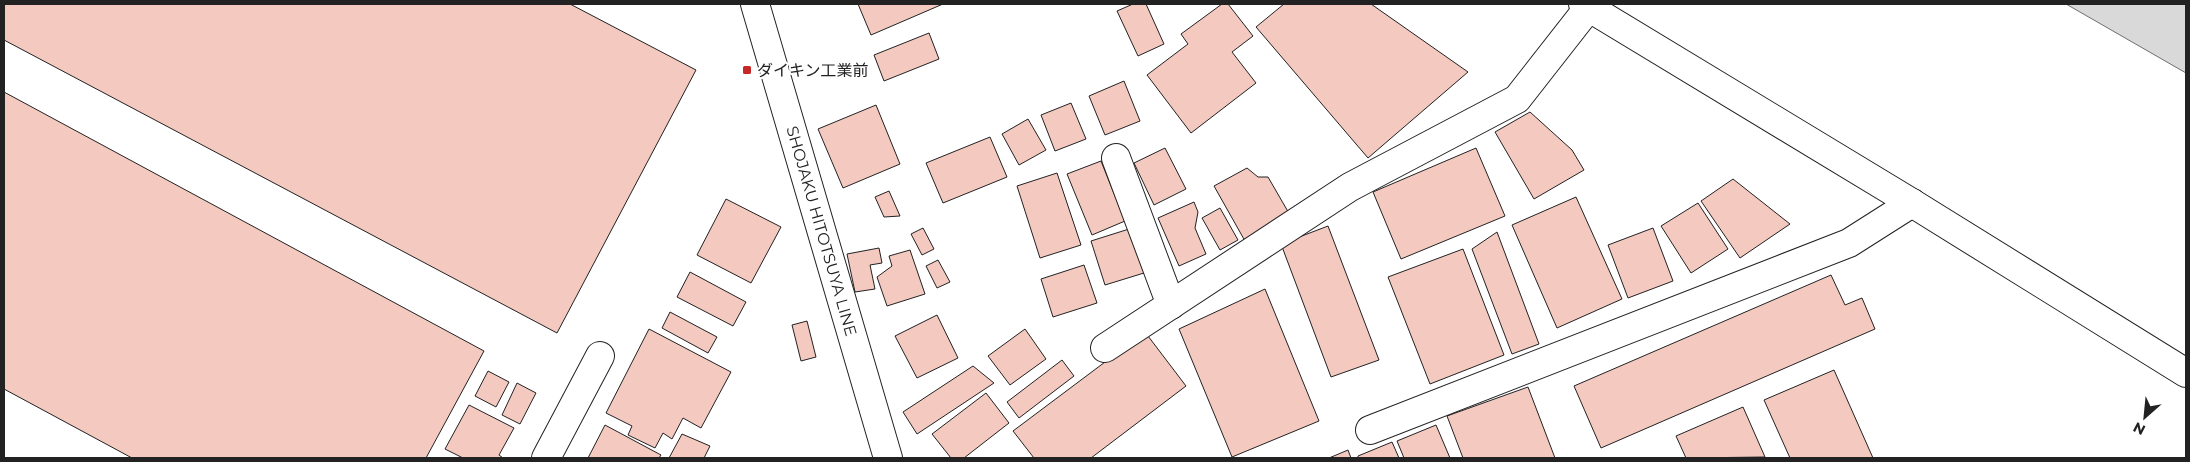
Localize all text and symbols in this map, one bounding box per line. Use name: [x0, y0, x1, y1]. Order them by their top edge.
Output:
place label: ダイキン工業前: [757, 61, 869, 80]
marker: ダイキン工業前: [741, 64, 753, 76]
street label: SHOJAKU HITOTSUYA LINE: [782, 124, 861, 338]
north arrow: [2120, 392, 2170, 442]
text: N: [2130, 418, 2148, 439]

